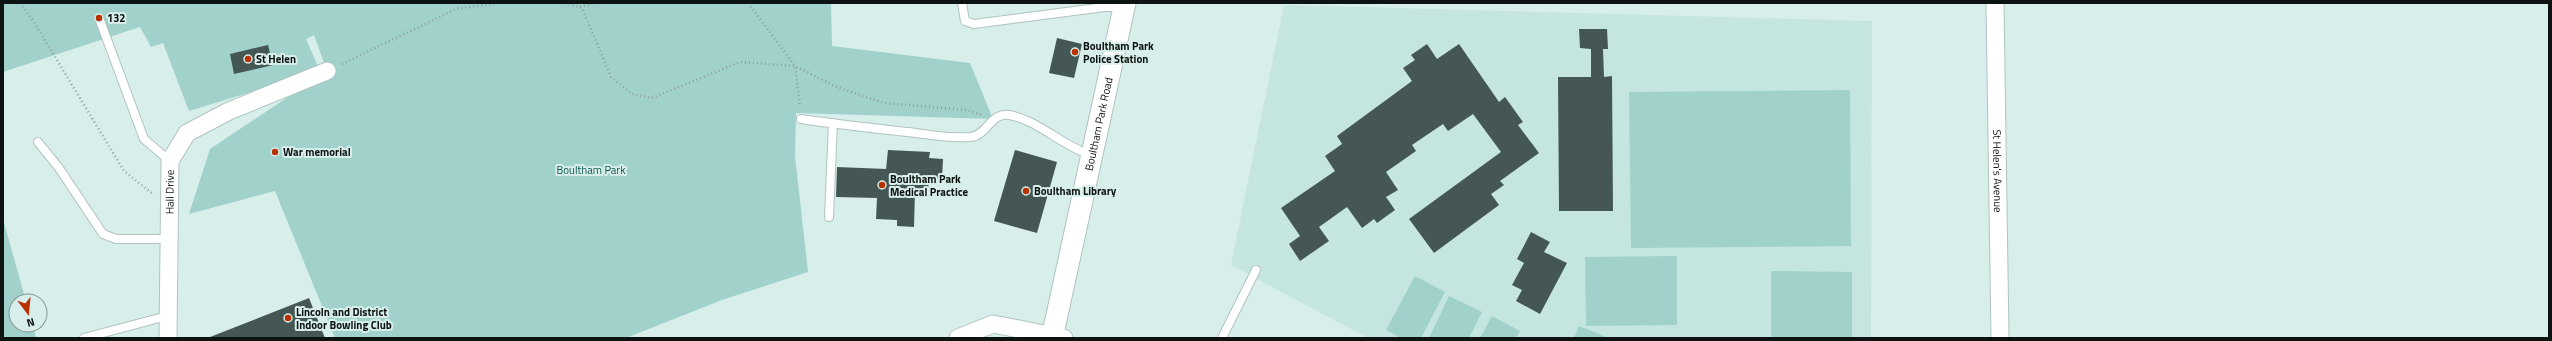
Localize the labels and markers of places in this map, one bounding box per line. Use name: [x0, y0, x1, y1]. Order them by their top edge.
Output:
place label: 132: [107, 10, 125, 26]
marker: 132: [94, 13, 104, 23]
place label: Boultham Park Police Station: [1083, 38, 1154, 67]
marker: Boultham Park Police Station: [1070, 47, 1080, 57]
place label: St Helen: [256, 51, 296, 67]
marker: St Helen: [243, 54, 253, 64]
place label: War memorial: [283, 144, 351, 160]
marker: War memorial: [270, 147, 280, 157]
place label: Boultham Park Medical Practice: [890, 171, 969, 200]
marker: Boultham Park Medical Practice: [877, 180, 887, 190]
place label: Boultham Library: [1034, 183, 1117, 199]
marker: Boultham Library: [1021, 186, 1031, 196]
place label: Lincoln and District Indoor Bowling Club: [296, 304, 392, 333]
marker: Lincoln and District Indoor Bowling Club: [283, 313, 293, 323]

